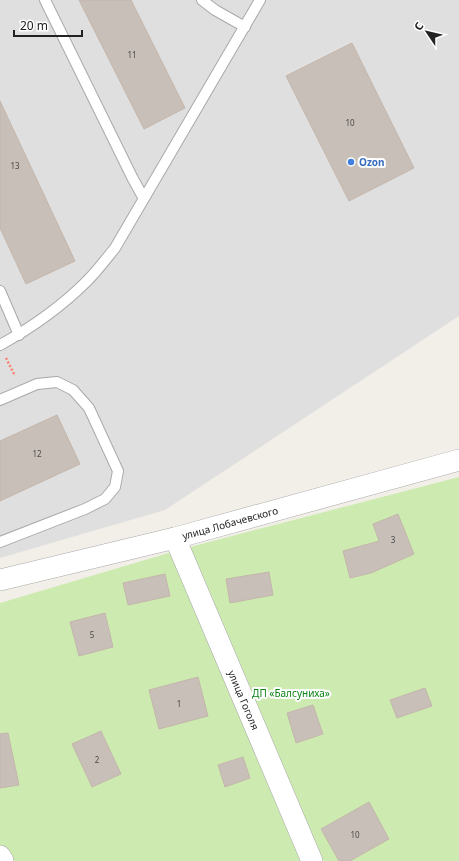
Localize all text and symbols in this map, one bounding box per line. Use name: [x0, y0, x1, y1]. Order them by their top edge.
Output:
scale bar: [14, 12, 82, 38]
north arrow: [407, 12, 447, 52]
text: 20 m: [20, 17, 48, 34]
text: С: [410, 19, 427, 33]
house number: 11: [127, 49, 137, 60]
house number: 10: [345, 117, 355, 128]
place label: Ozon: [359, 155, 385, 169]
marker: Ozon: [346, 157, 356, 167]
house number: 13: [10, 160, 20, 171]
house number: 12: [32, 448, 42, 459]
street label: улица Лобачевского: [181, 503, 280, 543]
house number: 3: [391, 534, 396, 545]
house number: 5: [90, 629, 95, 640]
street label: улица Гоголя: [225, 668, 263, 732]
park label: ДП «Балсуниха»: [252, 686, 330, 700]
house number: 1: [177, 698, 181, 709]
house number: 2: [95, 754, 100, 765]
house number: 10: [350, 829, 360, 840]

